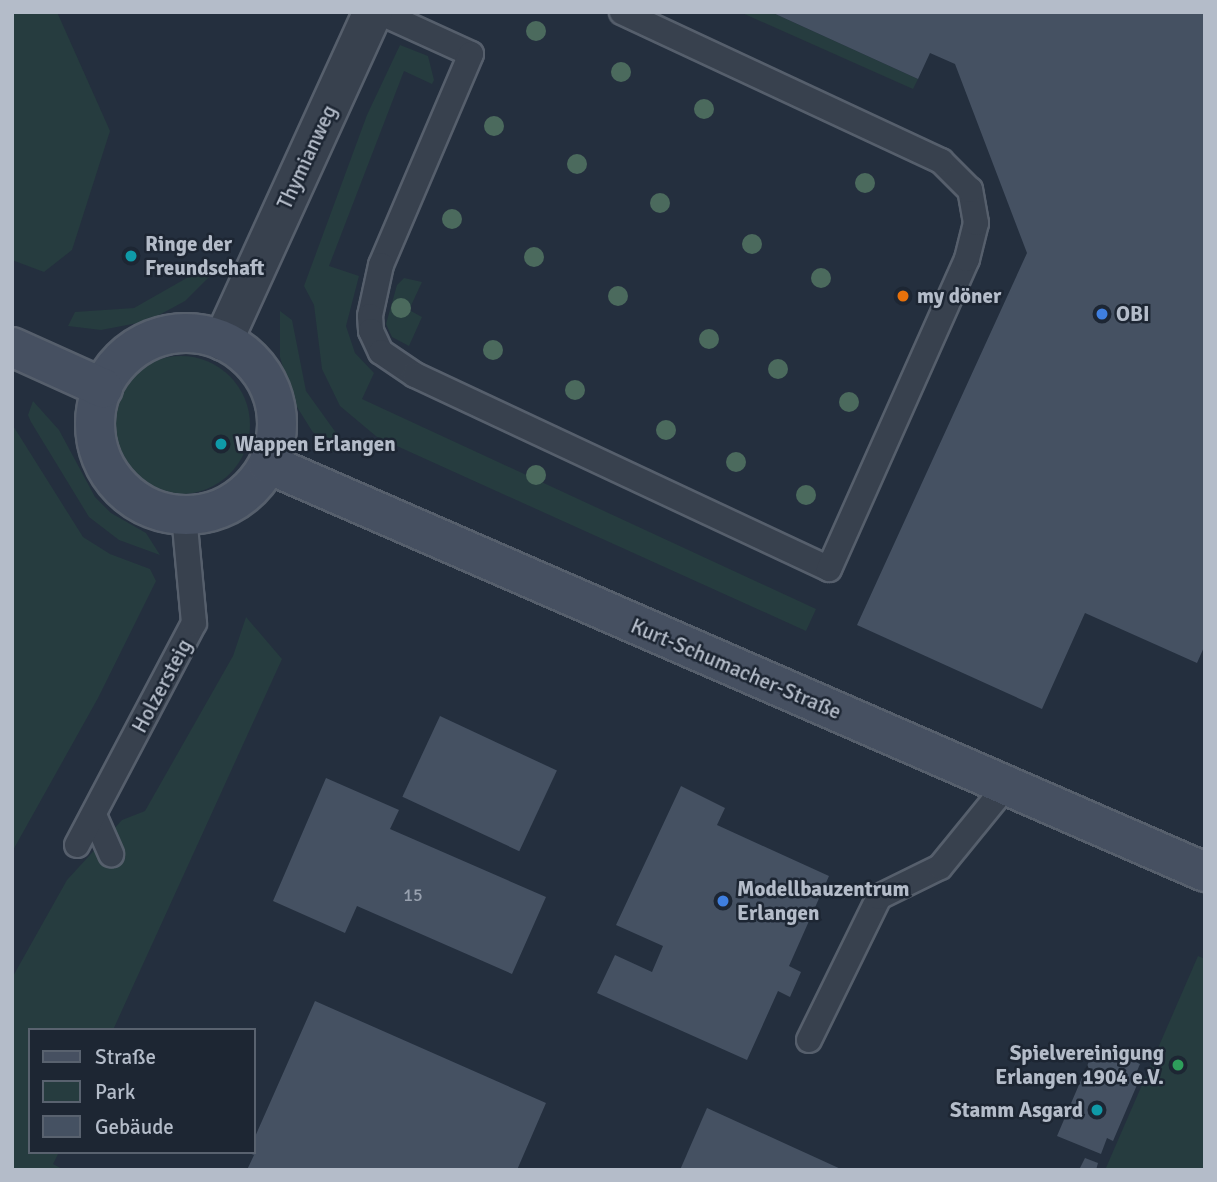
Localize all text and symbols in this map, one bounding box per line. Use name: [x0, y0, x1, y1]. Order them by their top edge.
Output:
street label: Thymianweg: [272, 101, 342, 213]
place label: Ringe der Freundschaft: [145, 231, 264, 281]
marker: Ringe der Freundschaft: [123, 248, 139, 264]
place label: my döner: [917, 283, 1001, 309]
marker: my döner: [895, 288, 911, 304]
place label: OBI: [1116, 301, 1150, 327]
marker: OBI: [1094, 306, 1110, 322]
place label: Wappen Erlangen: [235, 431, 396, 457]
marker: Wappen Erlangen: [213, 436, 229, 452]
street label: Kurt-Schumacher-Straße: [627, 613, 845, 725]
street label: Holzersteig: [127, 635, 197, 737]
place label: Modellbauzentrum Erlangen: [737, 876, 910, 926]
house number: 15: [403, 884, 423, 906]
marker: Modellbauzentrum Erlangen: [715, 893, 731, 909]
legend: [28, 1028, 256, 1154]
place label: Spielvereinigung Erlangen 1904 e.V.: [995, 1040, 1164, 1090]
text: Straße: [95, 1044, 156, 1070]
marker: Spielvereinigung Erlangen 1904 e.V.: [1170, 1057, 1186, 1073]
text: Park: [95, 1079, 135, 1105]
place label: Stamm Asgard: [950, 1097, 1083, 1123]
marker: Stamm Asgard: [1089, 1102, 1105, 1118]
text: Gebäude: [95, 1114, 174, 1140]

